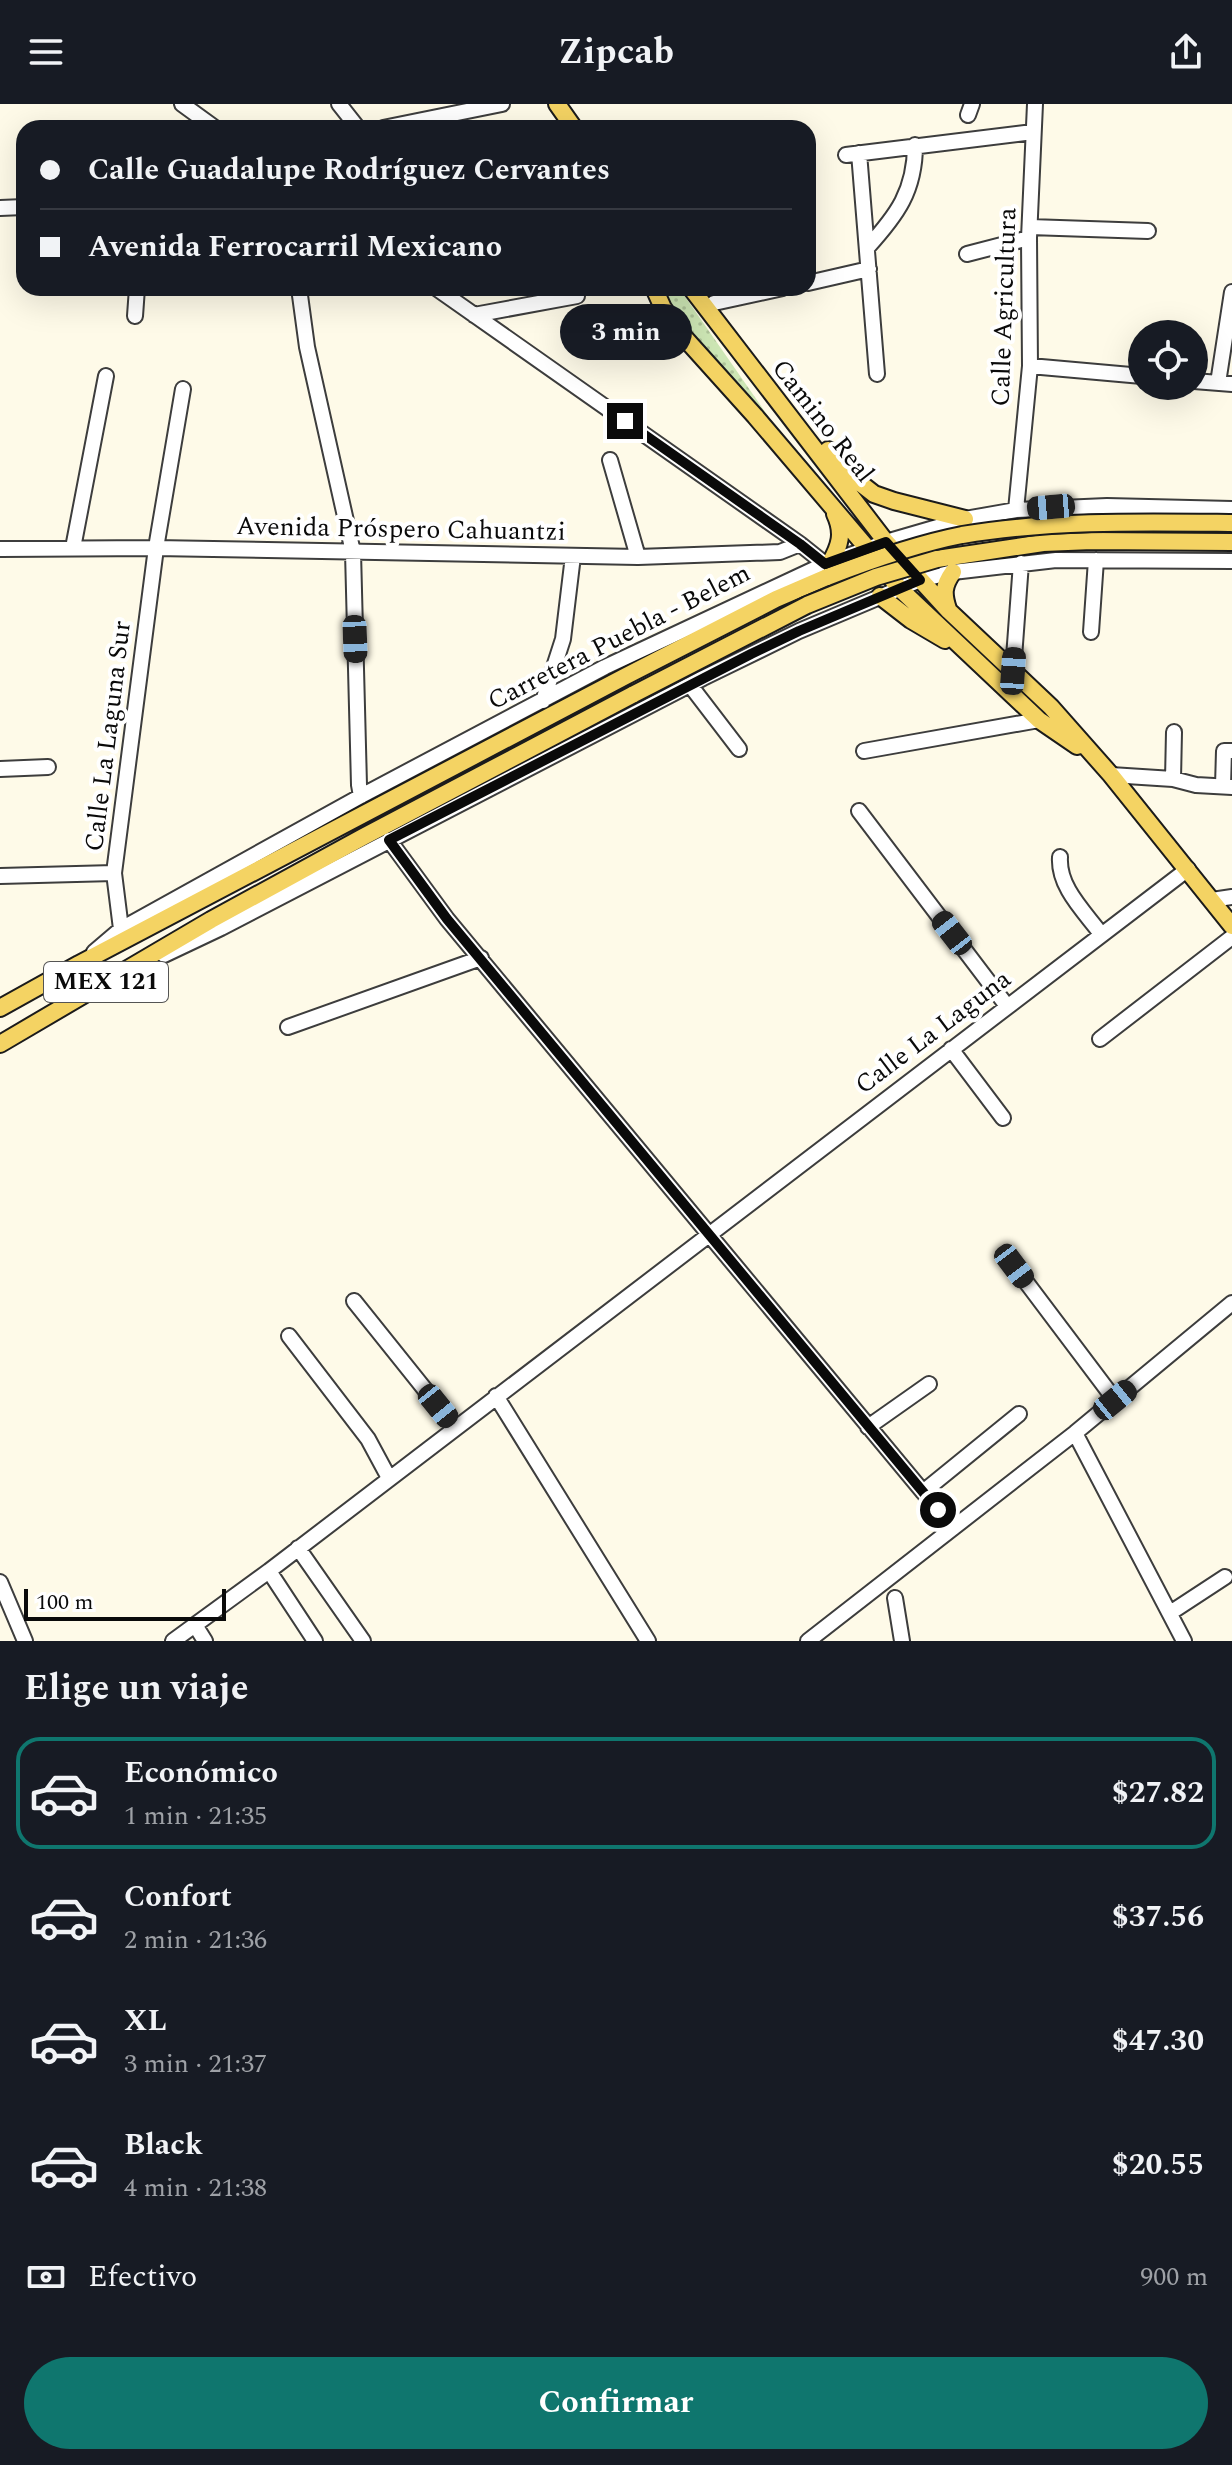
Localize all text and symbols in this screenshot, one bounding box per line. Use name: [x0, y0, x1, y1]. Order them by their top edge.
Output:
text: Zipcab: [558, 25, 674, 80]
icon: menu: [24, 30, 68, 74]
icon: share: [1164, 30, 1208, 74]
text: Calle Guadalupe Rodríguez Cervantes: [88, 147, 610, 193]
street label: Calle Agricultura: [981, 207, 1027, 407]
text: Avenida Ferrocarril Mexicano: [88, 224, 502, 270]
callout: 3 min: [559, 305, 691, 361]
text: 3 min: [591, 312, 661, 352]
map controls: [1128, 320, 1208, 400]
button: locate: [1128, 320, 1208, 400]
street label: Camino Real: [762, 350, 884, 492]
route end: [607, 403, 643, 439]
car: [1026, 493, 1076, 521]
street label: Avenida Próspero Cahuantzi: [236, 506, 566, 552]
street label: Carretera Puebla - Belem: [481, 553, 757, 721]
car: [342, 615, 368, 663]
street label: Calle La Laguna Sur: [74, 618, 142, 854]
car: [999, 646, 1027, 696]
car: [928, 907, 976, 959]
street label: Calle La Laguna: [846, 960, 1020, 1104]
road number: MEX 121: [44, 962, 168, 1002]
car: [990, 1240, 1038, 1292]
car: [1089, 1376, 1141, 1424]
car: [414, 1380, 462, 1432]
route start: [920, 1492, 956, 1528]
scale bar: [24, 1585, 226, 1621]
text: 100 m: [36, 1586, 93, 1619]
text: Elige un viaje: [24, 1661, 249, 1716]
text: Económico: [124, 1750, 278, 1796]
icon: car: [28, 1757, 100, 1829]
text: $27.82: [1112, 1770, 1204, 1816]
text: 1 min · 21:35: [124, 1796, 267, 1836]
text: Confort: [124, 1874, 232, 1920]
icon: car: [28, 1881, 100, 1953]
text: $37.56: [1112, 1894, 1204, 1940]
text: 2 min · 21:36: [124, 1920, 267, 1960]
text: XL: [124, 1998, 167, 2044]
icon: car: [28, 2005, 100, 2077]
text: $47.30: [1112, 2018, 1204, 2064]
text: 3 min · 21:37: [124, 2044, 267, 2084]
text: Black: [124, 2122, 203, 2168]
icon: car: [28, 2129, 100, 2201]
text: $20.55: [1112, 2142, 1204, 2188]
text: 4 min · 21:38: [124, 2168, 267, 2208]
text: Efectivo: [88, 2254, 197, 2300]
icon: cash: [24, 2255, 68, 2299]
text: 900 m: [1140, 2257, 1208, 2297]
button: Confirmar: [24, 2357, 1208, 2449]

